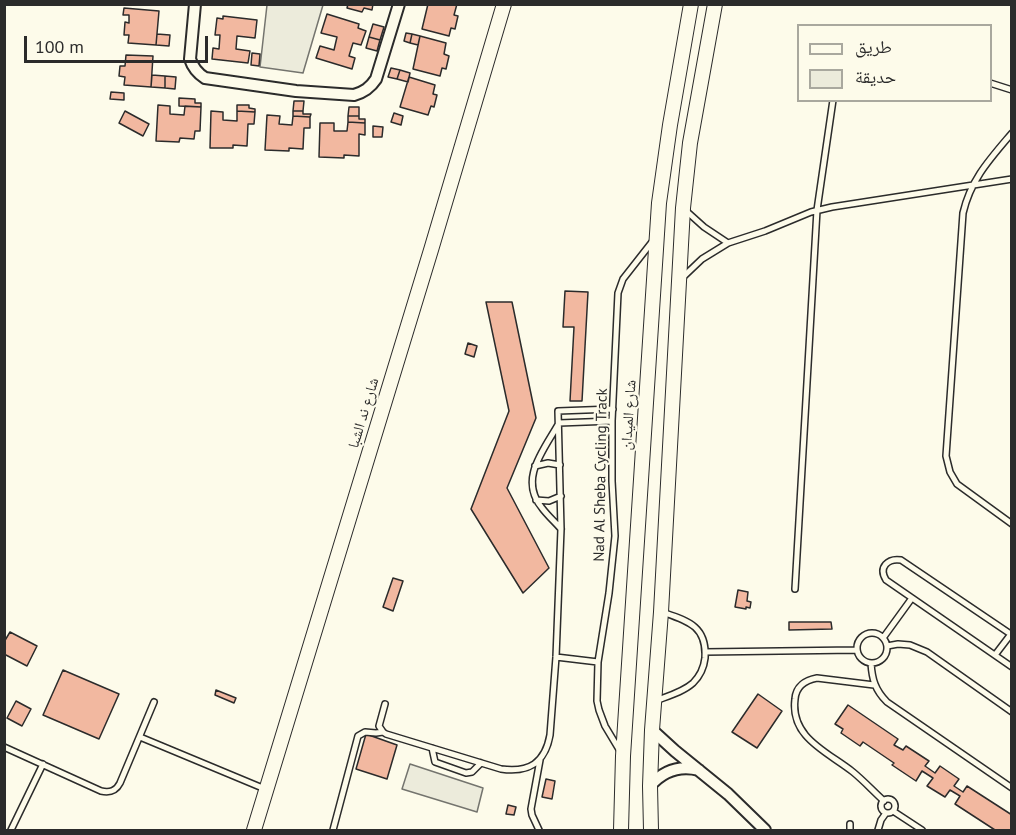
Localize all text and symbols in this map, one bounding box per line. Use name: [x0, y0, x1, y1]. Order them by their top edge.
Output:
scale bar: [27, 24, 212, 62]
legend: [797, 24, 992, 102]
text: 100 m: [35, 35, 84, 58]
text: طريق: [855, 35, 892, 58]
text: حديقة: [855, 65, 896, 88]
street label: شارع ند الشبا: [345, 376, 383, 450]
street label: شارع الميدان: [618, 379, 640, 451]
street label: Nad Al Sheba Cycling Track: [590, 388, 612, 562]

